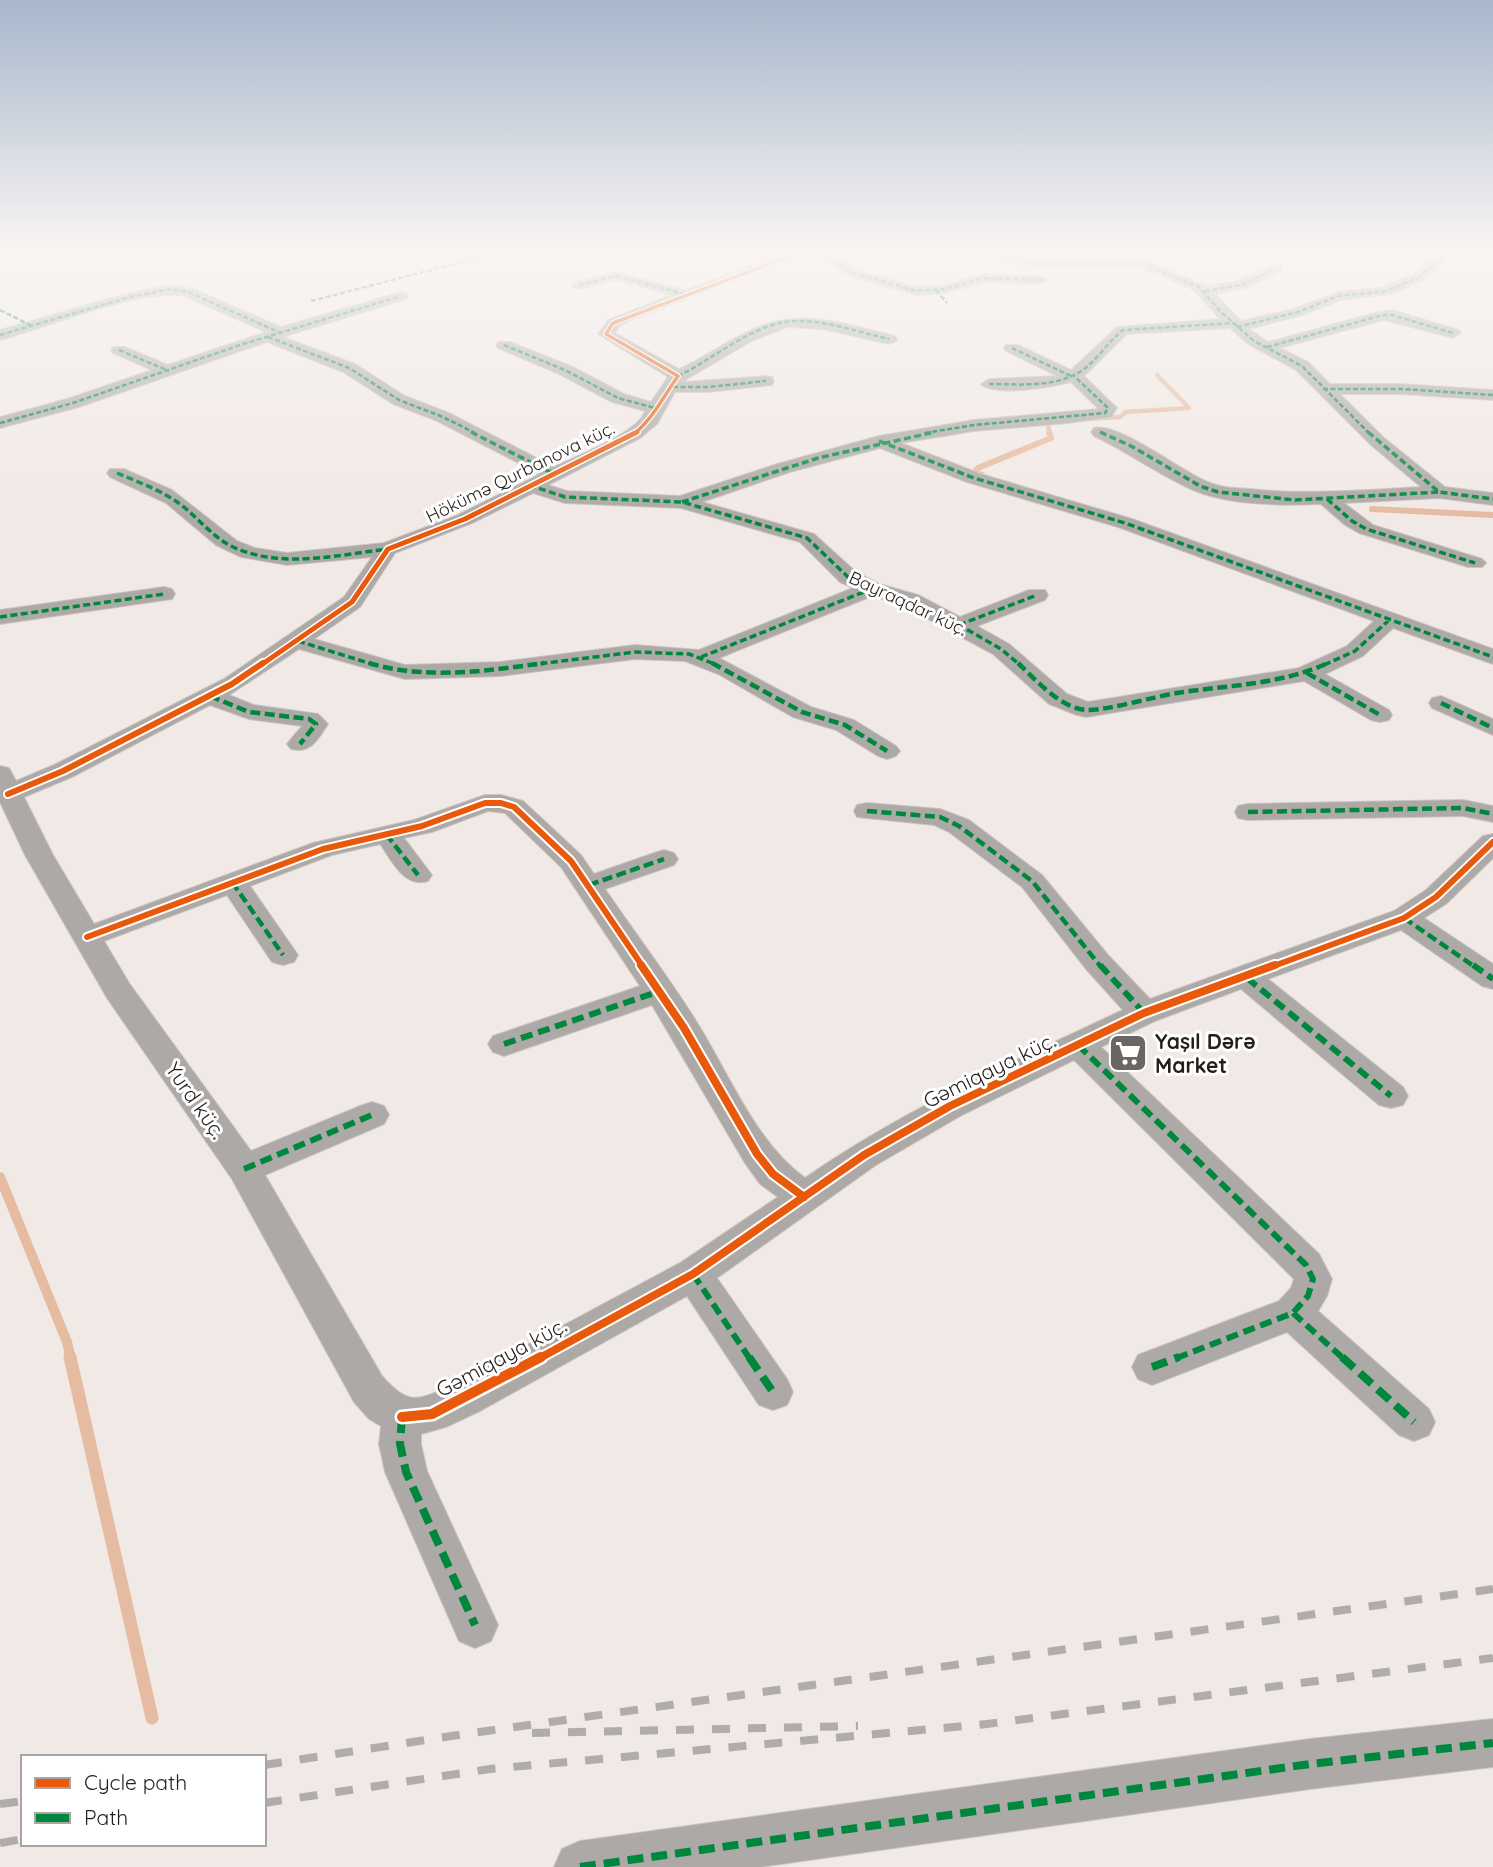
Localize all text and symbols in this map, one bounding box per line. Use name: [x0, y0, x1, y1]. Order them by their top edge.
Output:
street label: Hökümə Qurbanova küç.: [422, 416, 618, 528]
street label: Bayraqdar küç.: [845, 566, 971, 640]
street label: Gəmiqaya küç.: [919, 1027, 1059, 1113]
place label: Yaşıl Dərə Market: [1155, 1028, 1256, 1078]
supermarket icon: Yaşıl Dərə Market: [1107, 1032, 1149, 1074]
street label: Yurd küç.: [160, 1057, 232, 1143]
street label: Gəmiqaya küç.: [431, 1312, 571, 1402]
legend: [21, 1755, 266, 1846]
text: Cycle path: [84, 1769, 187, 1795]
text: Path: [84, 1804, 128, 1830]

